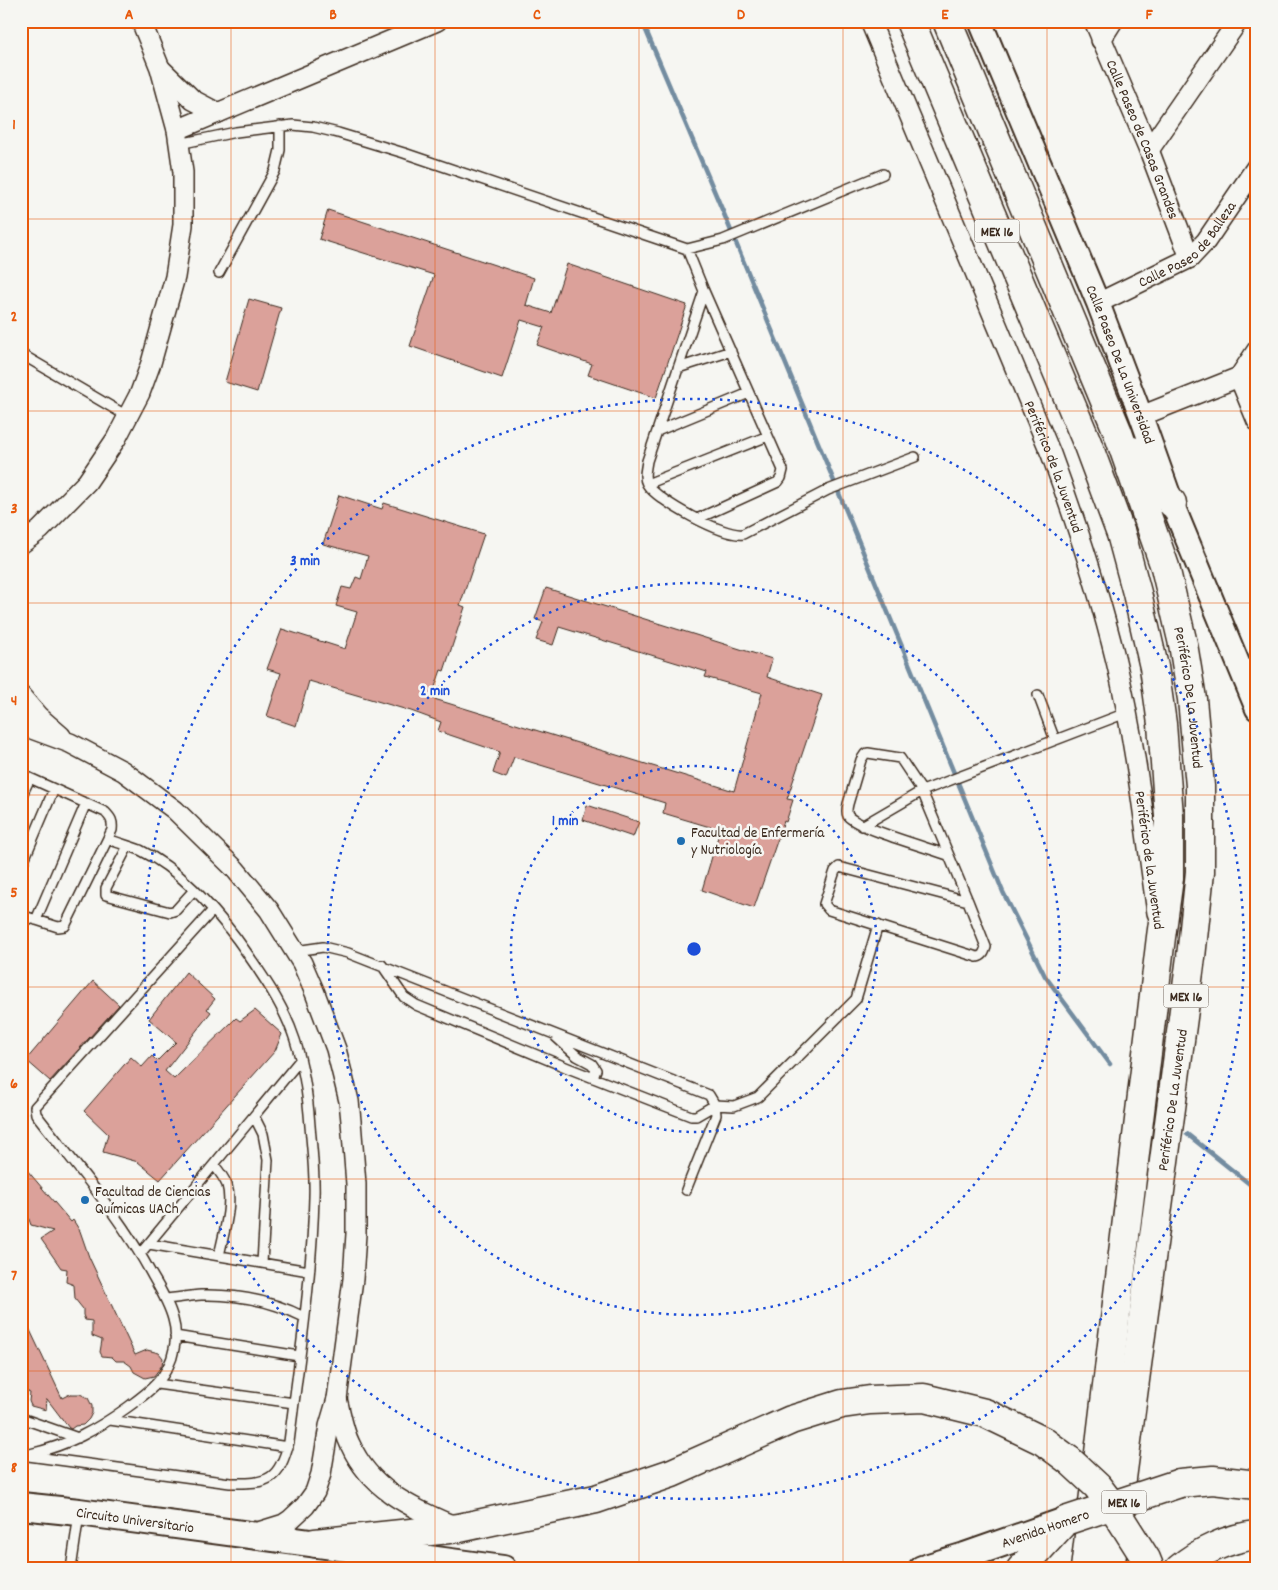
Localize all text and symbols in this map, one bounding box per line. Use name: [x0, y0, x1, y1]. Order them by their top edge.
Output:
text: A: [125, 4, 134, 27]
text: B: [329, 4, 337, 27]
text: C: [533, 4, 541, 27]
text: D: [737, 4, 746, 27]
text: E: [941, 4, 949, 27]
text: F: [1145, 4, 1153, 27]
street label: Calle Paseo de Casas Grandes: [1099, 57, 1183, 223]
text: 1: [12, 114, 16, 137]
street label: Calle Paseo de Balleza: [1135, 197, 1243, 295]
road number: MEX 16: [974, 220, 1020, 242]
street label: Calle Paseo De La Universidad: [1079, 282, 1159, 447]
text: 2: [11, 306, 18, 329]
street label: Periférico de la Juventud: [1017, 398, 1087, 536]
text: 3: [10, 498, 18, 521]
text: 3 min: [290, 551, 320, 573]
street label: Periférico De La Juventud: [1166, 625, 1207, 770]
text: 2 min: [420, 681, 450, 703]
text: 4: [11, 690, 17, 713]
street label: Periférico de la Juventud: [1127, 790, 1169, 931]
text: 1 min: [552, 811, 578, 833]
place label: Facultad de Enfermería y Nutriología: [691, 823, 825, 862]
marker: Facultad de Enfermería y Nutriología: [675, 835, 687, 847]
text: 5: [10, 882, 18, 905]
centre of rings: [685, 940, 703, 958]
road number: MEX 16: [1164, 984, 1208, 1008]
street label: Periférico De La Juventud: [1153, 1028, 1195, 1173]
text: 6: [10, 1073, 18, 1096]
place label: Facultad de Ciencias Químicas UACh: [95, 1182, 211, 1221]
marker: Facultad de Ciencias Químicas UACh: [79, 1194, 91, 1206]
text: 7: [11, 1265, 17, 1288]
text: 8: [11, 1457, 18, 1480]
road number: MEX 16: [1102, 1490, 1146, 1514]
street label: Circuito Universitario: [75, 1503, 196, 1540]
street label: Avenida Homero: [999, 1504, 1093, 1555]

